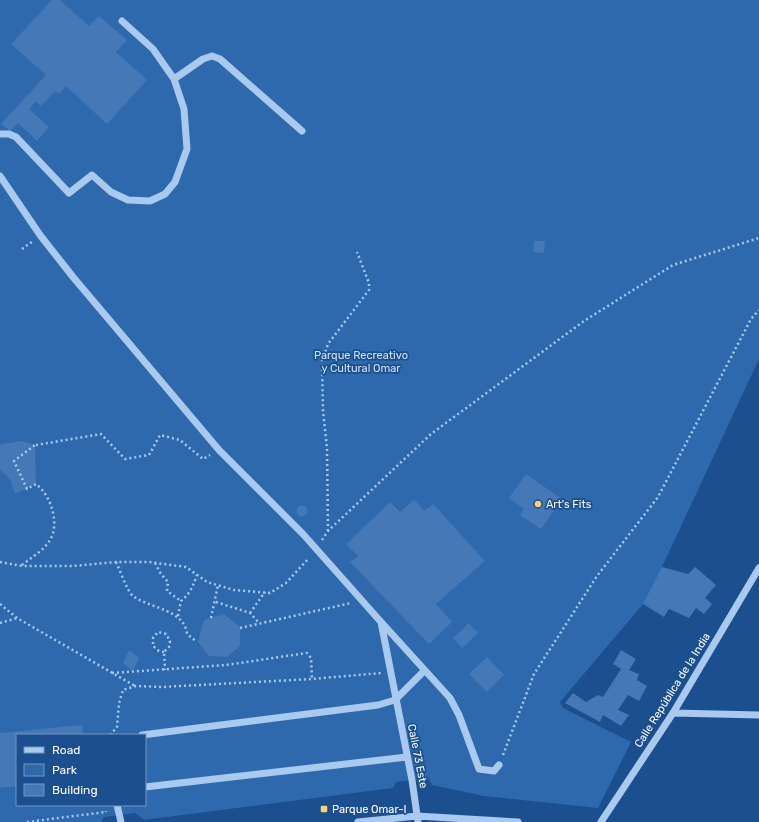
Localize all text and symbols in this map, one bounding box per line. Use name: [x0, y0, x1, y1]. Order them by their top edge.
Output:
park label: Parque Recreativo y Cultural Omar: [314, 349, 408, 375]
place label: Art's Fits: [546, 498, 592, 511]
marker: Art's Fits: [533, 499, 543, 509]
street label: Calle República de la India: [632, 631, 713, 750]
street label: Calle 73 Este: [405, 723, 430, 789]
legend: [16, 734, 146, 806]
text: Road: [52, 743, 80, 757]
text: Park: [52, 763, 78, 777]
text: Building: [52, 783, 98, 797]
place label: Parque Omar-I: [332, 803, 406, 816]
marker: Parque Omar-I: [319, 804, 329, 814]

